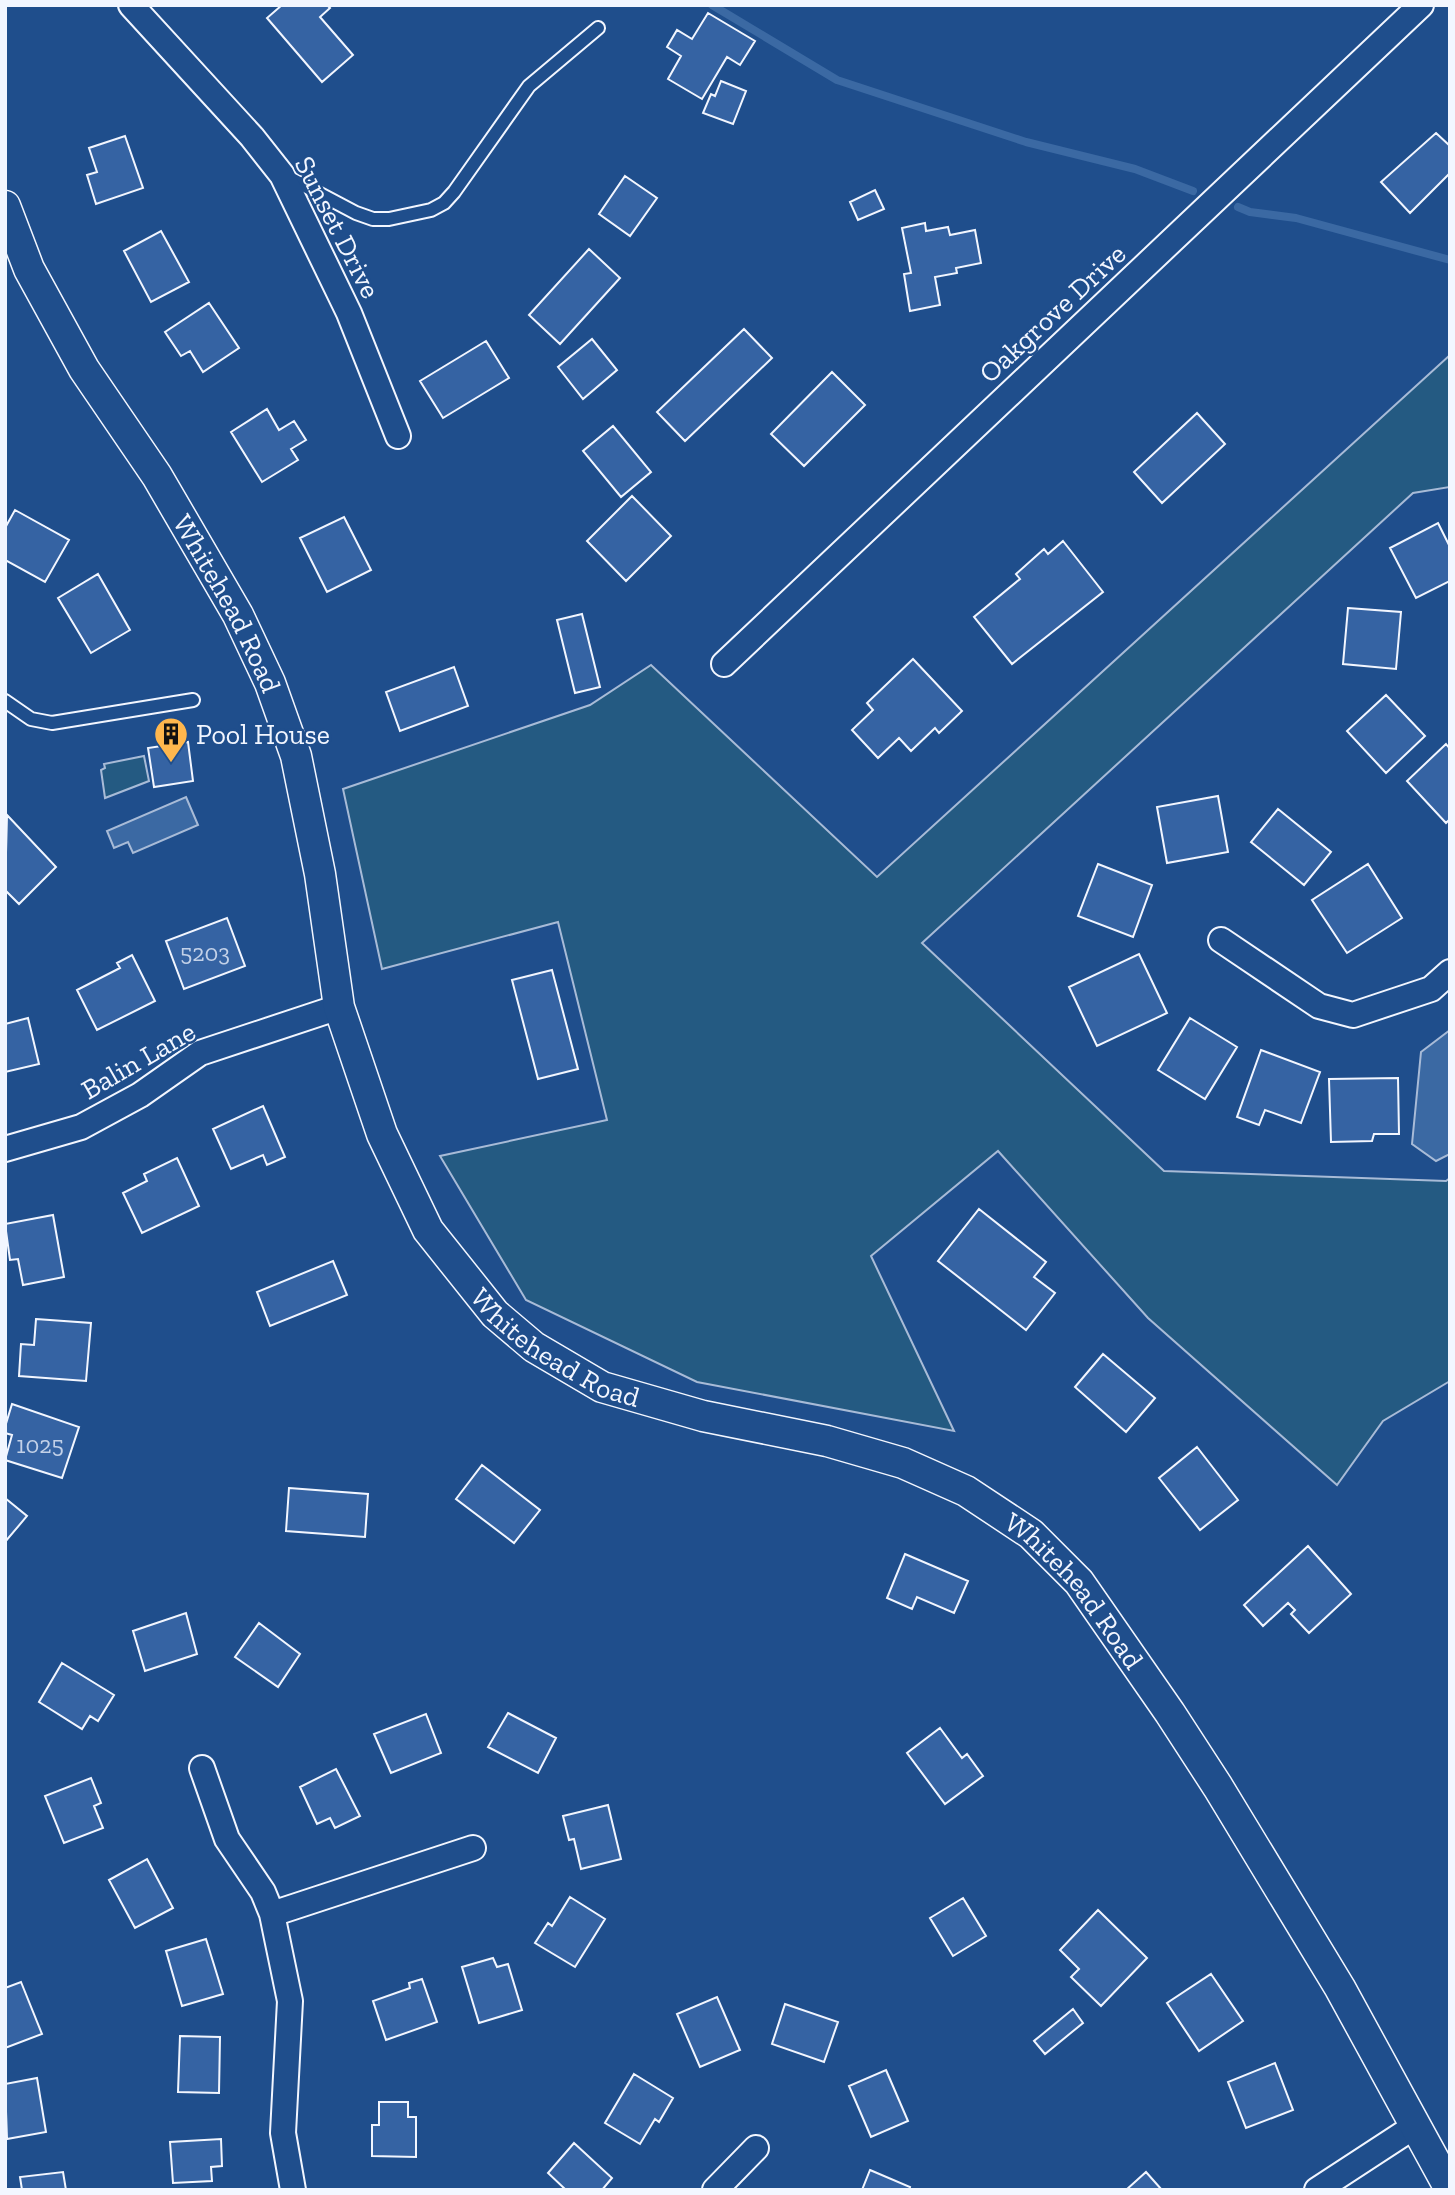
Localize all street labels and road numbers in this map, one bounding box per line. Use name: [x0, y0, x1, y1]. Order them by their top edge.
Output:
street label: Sunset Drive: [288, 151, 387, 304]
street label: Oakgrove Drive: [972, 237, 1132, 390]
street label: Whitehead Road: [166, 509, 288, 697]
street label: Balin Lane: [75, 1015, 201, 1106]
street label: Whitehead Road: [464, 1281, 643, 1414]
street label: Whitehead Road: [999, 1505, 1150, 1675]

